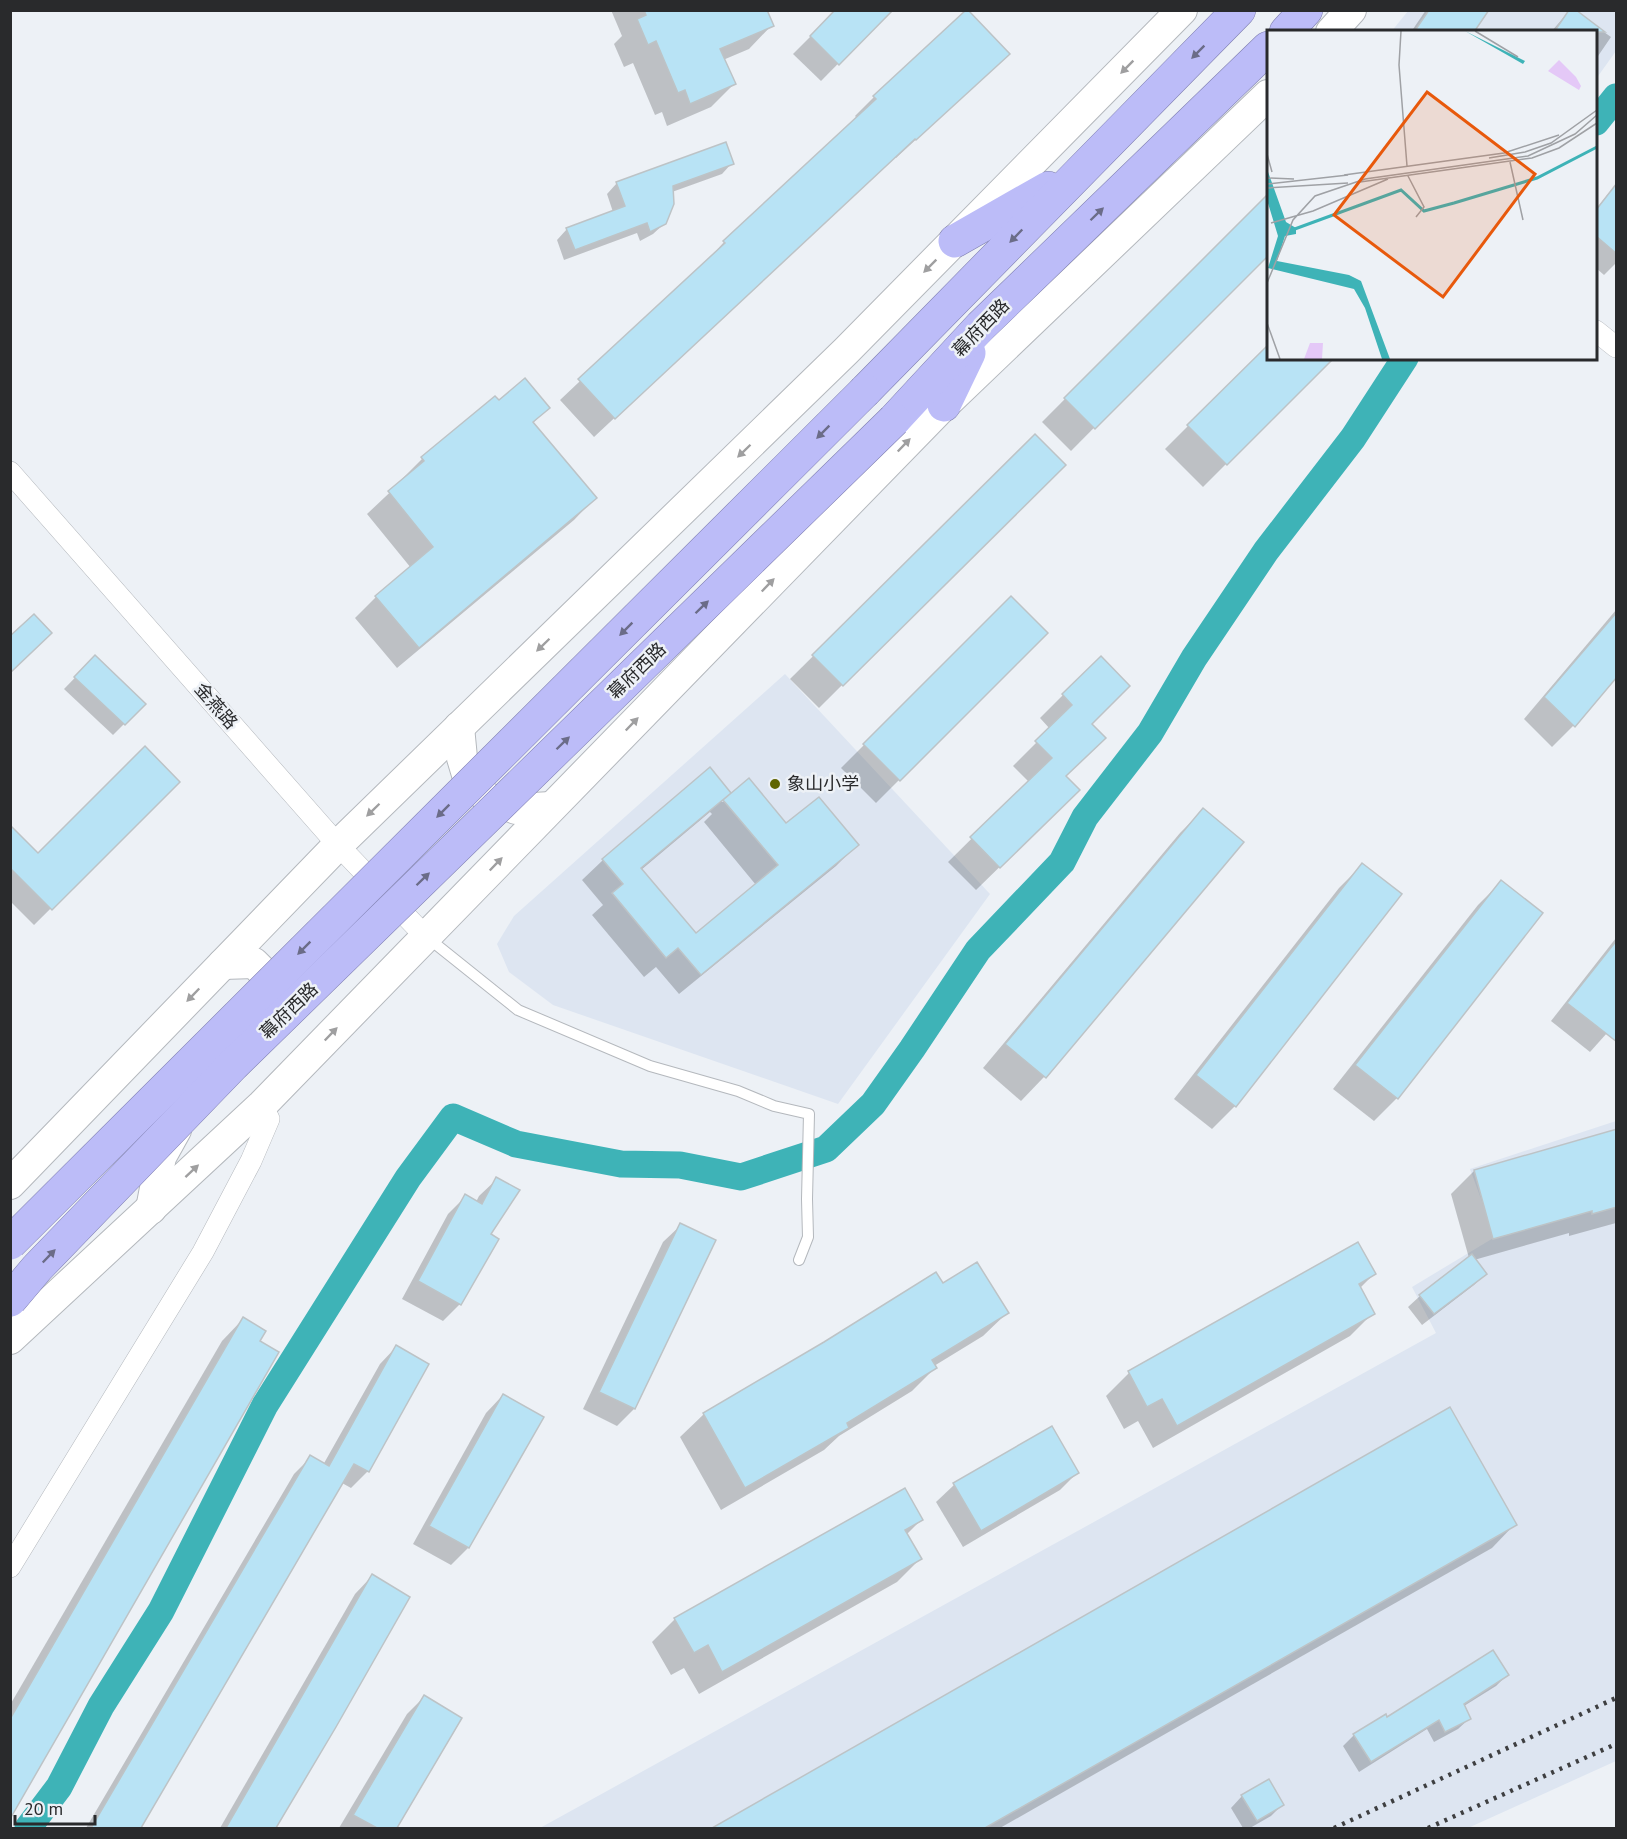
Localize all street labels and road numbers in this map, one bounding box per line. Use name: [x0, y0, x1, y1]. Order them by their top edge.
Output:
street label: 幕府西路: [947, 294, 1014, 362]
street label: 幕府西路: [603, 637, 671, 704]
street label: 金燕路: [190, 678, 243, 734]
street label: 幕府西路: [255, 977, 323, 1044]

